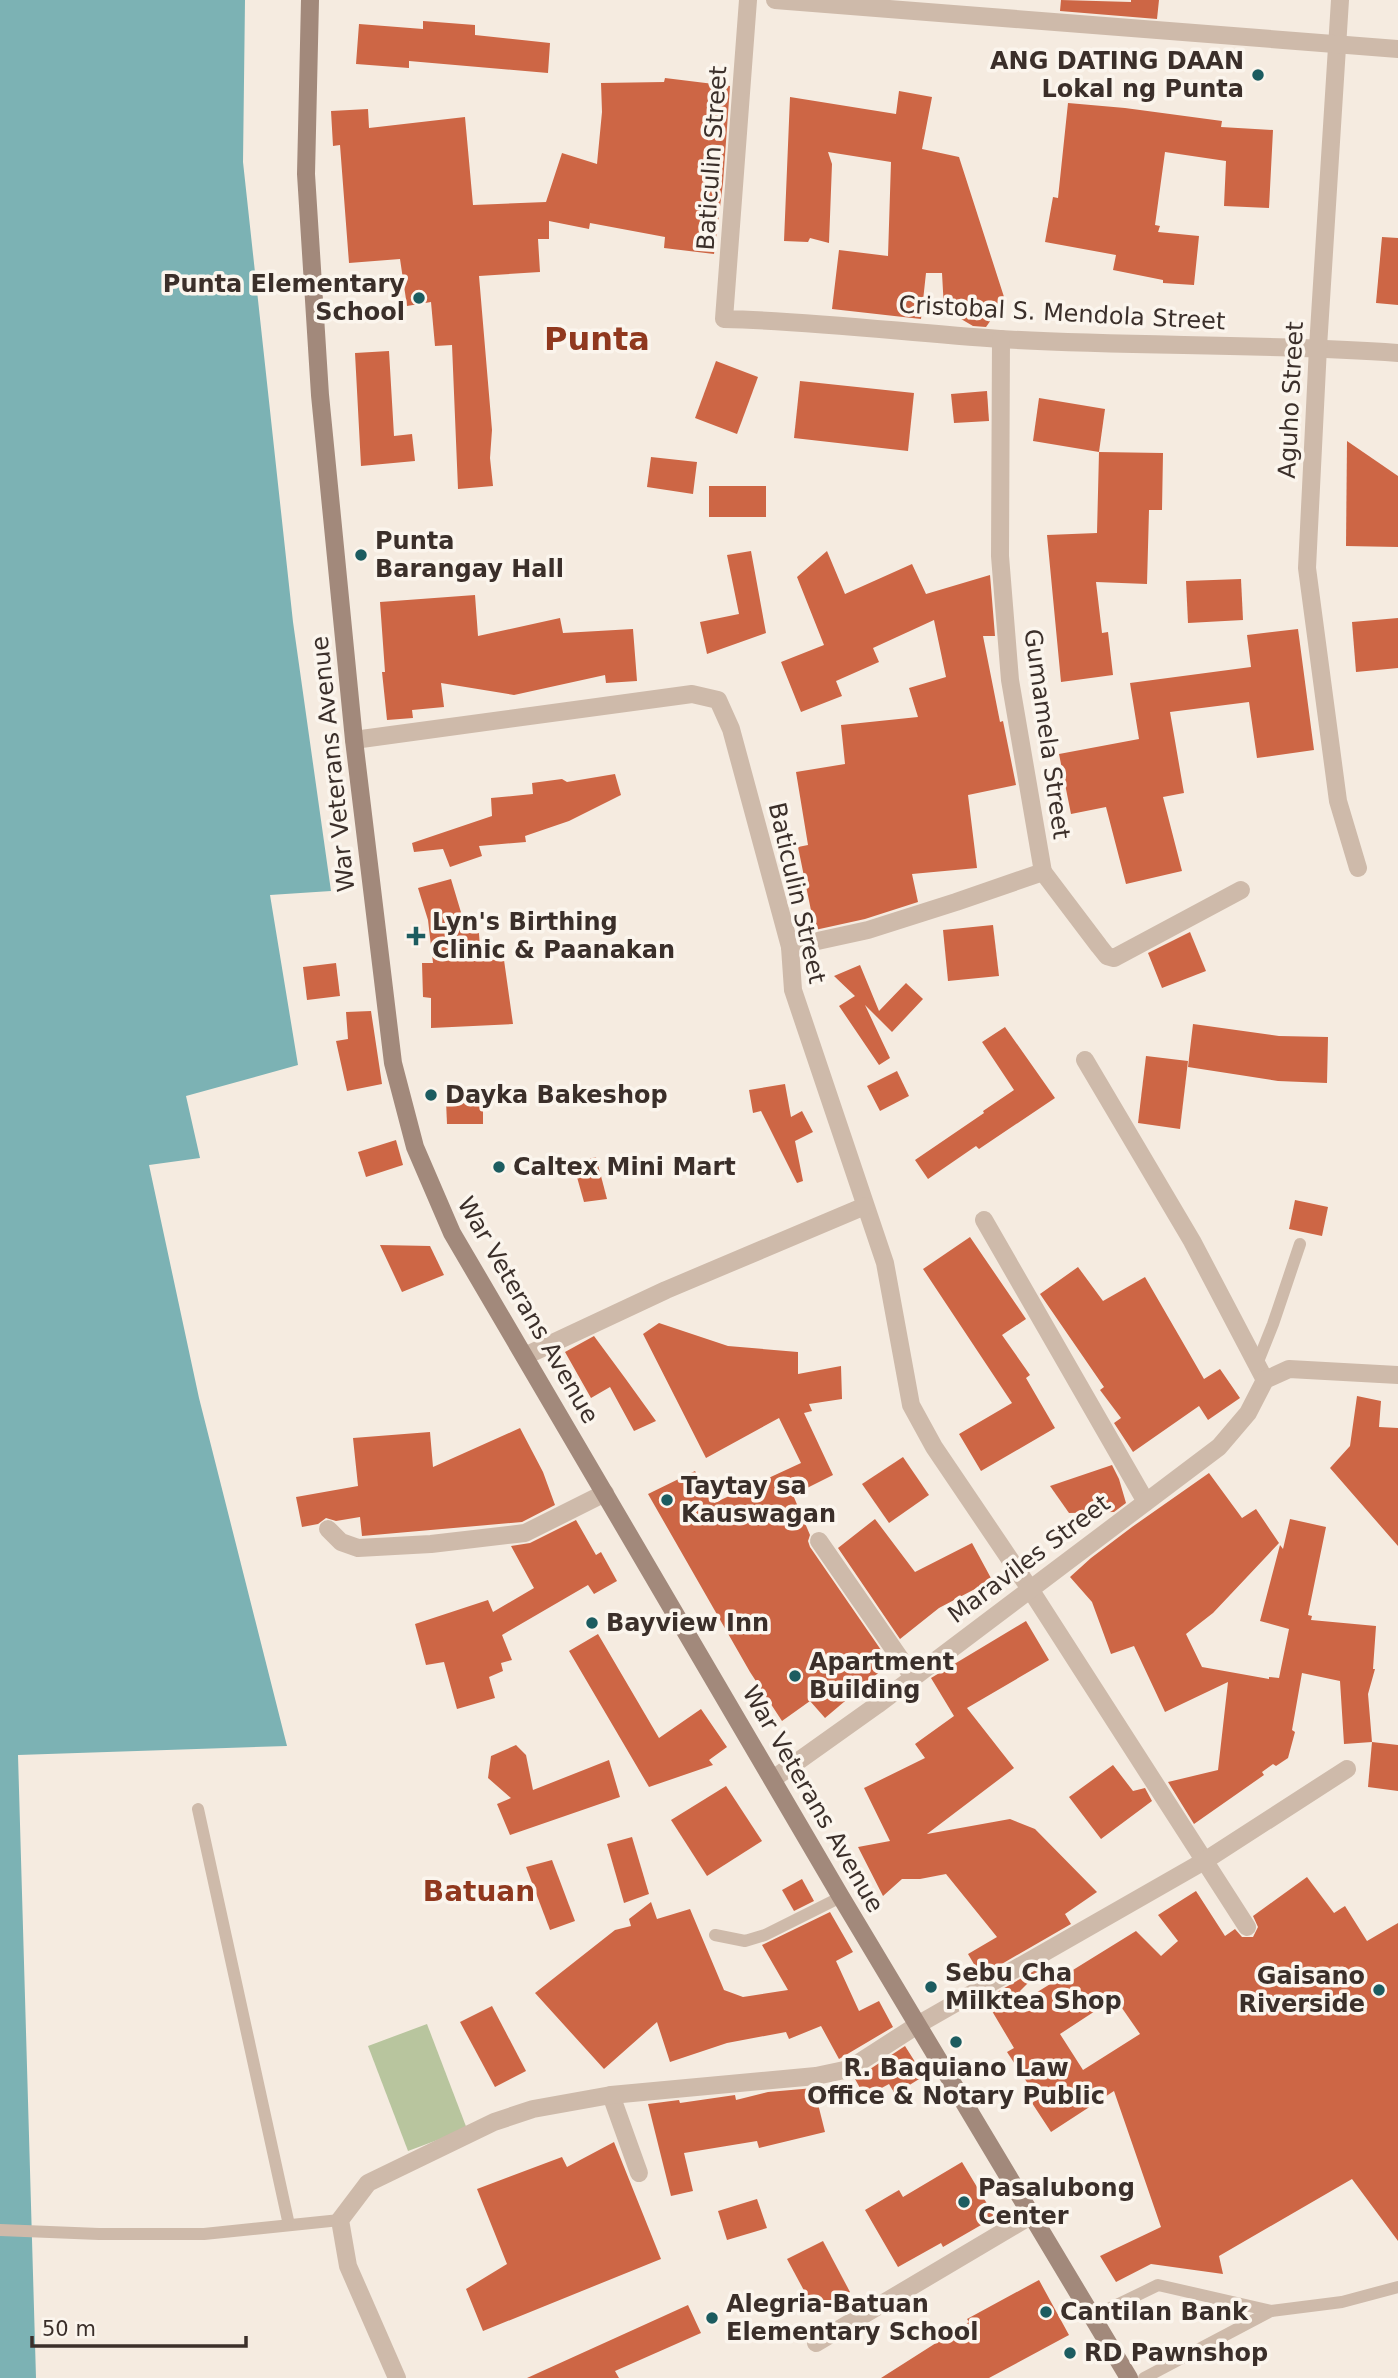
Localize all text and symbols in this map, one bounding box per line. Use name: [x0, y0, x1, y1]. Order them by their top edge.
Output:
place label: ANG DATING DAAN Lokal ng Punta: [990, 47, 1244, 103]
street label: Baticulin Street: [692, 65, 732, 251]
marker: ANG DATING DAAN Lokal ng Punta: [1250, 67, 1266, 83]
place label: Punta Elementary School: [163, 270, 405, 326]
marker: Punta Elementary School: [411, 290, 427, 306]
street label: Cristobal S. Mendola Street: [898, 290, 1226, 336]
district label: Punta: [544, 320, 650, 358]
street label: Aguho Street: [1273, 321, 1309, 479]
place label: Punta Barangay Hall: [375, 527, 564, 583]
marker: Punta Barangay Hall: [353, 547, 369, 563]
street label: Gumamela Street: [1018, 627, 1076, 841]
street label: War Veterans Avenue: [306, 635, 360, 893]
street label: Baticulin Street: [763, 800, 831, 986]
place label: Lyn's Birthing Clinic & Paanakan: [432, 908, 675, 964]
marker: Lyn's Birthing Clinic & Paanakan: [406, 926, 426, 946]
place label: Dayka Bakeshop: [445, 1081, 668, 1109]
marker: Dayka Bakeshop: [423, 1087, 439, 1103]
place label: Caltex Mini Mart: [513, 1153, 736, 1181]
marker: Caltex Mini Mart: [491, 1159, 507, 1175]
street label: War Veterans Avenue: [452, 1192, 604, 1428]
place label: Taytay sa Kauswagan: [681, 1472, 836, 1528]
street label: Maraviles Street: [943, 1489, 1115, 1629]
marker: Taytay sa Kauswagan: [659, 1492, 675, 1508]
place label: Bayview Inn: [606, 1609, 769, 1637]
marker: Bayview Inn: [584, 1615, 600, 1631]
place label: Apartment Building: [809, 1648, 954, 1704]
marker: Apartment Building: [787, 1668, 803, 1684]
street label: War Veterans Avenue: [737, 1681, 889, 1917]
district label: Batuan: [423, 1875, 535, 1908]
place label: Sebu Cha Milktea Shop: [945, 1959, 1122, 2015]
place label: Gaisano Riverside: [1239, 1962, 1365, 2018]
marker: Sebu Cha Milktea Shop: [923, 1979, 939, 1995]
marker: Gaisano Riverside: [1371, 1982, 1387, 1998]
marker: R. Baquiano Law Office & Notary Public: [948, 2034, 964, 2050]
place label: R. Baquiano Law Office & Notary Public: [807, 2054, 1105, 2110]
place label: Pasalubong Center: [978, 2174, 1135, 2230]
marker: Pasalubong Center: [956, 2194, 972, 2210]
place label: Alegria-Batuan Elementary School: [726, 2290, 979, 2346]
place label: Cantilan Bank: [1060, 2298, 1249, 2326]
scale bar: [32, 2304, 245, 2348]
marker: Cantilan Bank: [1038, 2304, 1054, 2320]
marker: Alegria-Batuan Elementary School: [704, 2310, 720, 2326]
text: 50 m: [42, 2317, 96, 2341]
place label: RD Pawnshop: [1084, 2339, 1268, 2367]
marker: RD Pawnshop: [1062, 2345, 1078, 2361]

